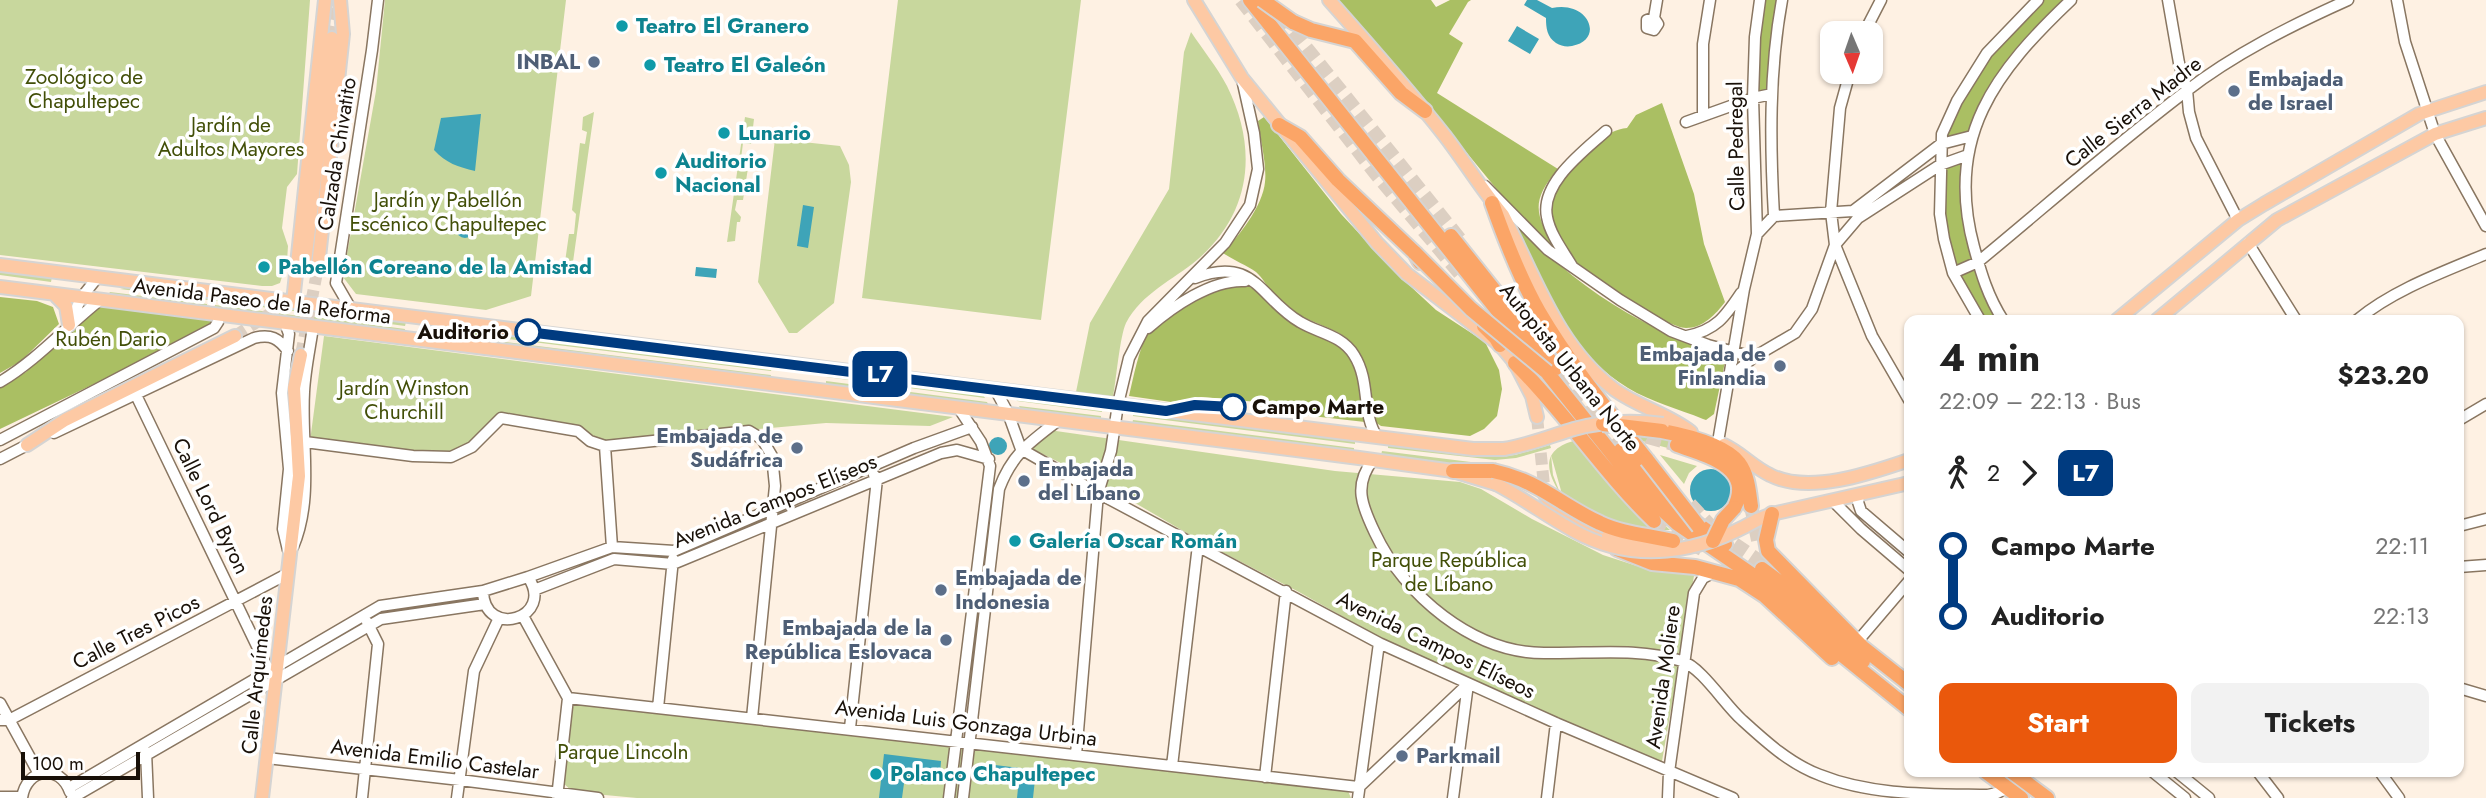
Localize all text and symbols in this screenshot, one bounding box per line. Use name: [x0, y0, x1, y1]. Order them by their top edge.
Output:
place label: Teatro El Granero: [636, 11, 809, 41]
marker: Teatro El Granero: [614, 18, 630, 34]
north arrow: [1820, 21, 1883, 84]
map controls: [1820, 21, 1883, 84]
place label: INBAL: [516, 47, 580, 77]
street label: Calle Sierra Madre: [2058, 49, 2208, 175]
place label: Teatro El Galeón: [664, 50, 826, 80]
marker: INBAL: [586, 54, 602, 70]
marker: Teatro El Galeón: [642, 57, 658, 73]
park label: Zoológico de Chapultepec: [25, 62, 143, 116]
place label: Embajada de Israel: [2248, 64, 2343, 118]
street label: Calzada Chivatito: [310, 75, 364, 233]
street label: Calle Pedregal: [1720, 81, 1752, 211]
marker: Embajada de Israel: [2226, 83, 2242, 99]
park label: Jardín de Adultos Mayores: [158, 110, 304, 164]
place label: Lunario: [738, 118, 811, 148]
marker: Lunario: [716, 125, 732, 141]
place label: Auditorio Nacional: [674, 146, 767, 200]
marker: Auditorio Nacional: [653, 165, 669, 181]
park label: Jardín y Pabellón Escénico Chapultepec: [349, 185, 547, 239]
place label: Pabellón Coreano de la Amistad: [278, 252, 592, 282]
marker: Pabellón Coreano de la Amistad: [256, 259, 272, 275]
street label: Avenida Paseo de la Reforma: [131, 270, 393, 332]
street label: Autopista Urbana Norte: [1493, 276, 1648, 458]
place label: Auditorio: [416, 317, 509, 347]
marker: Auditorio: [515, 319, 541, 345]
park label: Rubén Dario: [55, 324, 167, 354]
text: 4 min: [1939, 330, 2040, 385]
place label: Embajada de Finlandia: [1639, 339, 1766, 393]
line badge: L7: [848, 351, 912, 397]
text: L7: [866, 356, 894, 391]
text: $23.20: [2337, 356, 2429, 394]
marker: Embajada de Finlandia: [1772, 358, 1788, 374]
park label: Jardín Winston Churchill: [336, 373, 469, 427]
text: 22:09 – 22:13 · Bus: [1939, 384, 2141, 418]
place label: Campo Marte: [1252, 392, 1384, 422]
marker: Campo Marte: [1220, 394, 1246, 420]
place label: Embajada de Sudáfrica: [656, 421, 783, 475]
street label: Calle Lord Byron: [165, 433, 257, 579]
marker: Embajada de Sudáfrica: [789, 440, 805, 456]
street label: Avenida Campos Elíseos: [669, 446, 881, 556]
place label: Embajada del Líbano: [1038, 454, 1141, 508]
icon: walk: [1939, 454, 1977, 492]
icon: forward: [2010, 454, 2048, 492]
text: L7: [2072, 455, 2099, 490]
text: 2: [1987, 456, 2000, 490]
marker: Embajada del Líbano: [1016, 473, 1032, 489]
place label: Galería Oscar Román: [1029, 526, 1237, 556]
text: Campo Marte: [1991, 527, 2155, 565]
text: 22:11: [2375, 529, 2429, 563]
marker: Galería Oscar Román: [1007, 533, 1023, 549]
park label: Parque República de Líbano: [1371, 545, 1527, 599]
place label: Embajada de Indonesia: [955, 563, 1082, 617]
marker: Embajada de Indonesia: [933, 582, 949, 598]
street label: Avenida Campos Elíseos: [1332, 584, 1540, 706]
street label: Calle Tres Picos: [67, 587, 205, 677]
street label: Calle Arquímedes: [234, 594, 280, 756]
text: Auditorio: [1991, 597, 2105, 635]
text: 22:13: [2373, 599, 2429, 633]
street label: Avenida Moliere: [1638, 603, 1688, 751]
place label: Embajada de la República Eslovaca: [745, 613, 932, 667]
marker: Embajada de la República Eslovaca: [938, 632, 954, 648]
button: Start: [1939, 683, 2177, 763]
button: Tickets: [2191, 683, 2429, 763]
street label: Avenida Luis Gonzaga Urbina: [833, 692, 1099, 754]
street label: Avenida Emilio Castelar: [329, 731, 542, 787]
park label: Parque Lincoln: [557, 737, 689, 767]
place label: Parkmail: [1416, 741, 1501, 771]
marker: Parkmail: [1394, 748, 1410, 764]
scale bar: [21, 749, 140, 781]
text: 100 m: [32, 750, 84, 777]
place label: Polanco Chapultepec: [890, 759, 1096, 789]
marker: Polanco Chapultepec: [868, 766, 884, 782]

